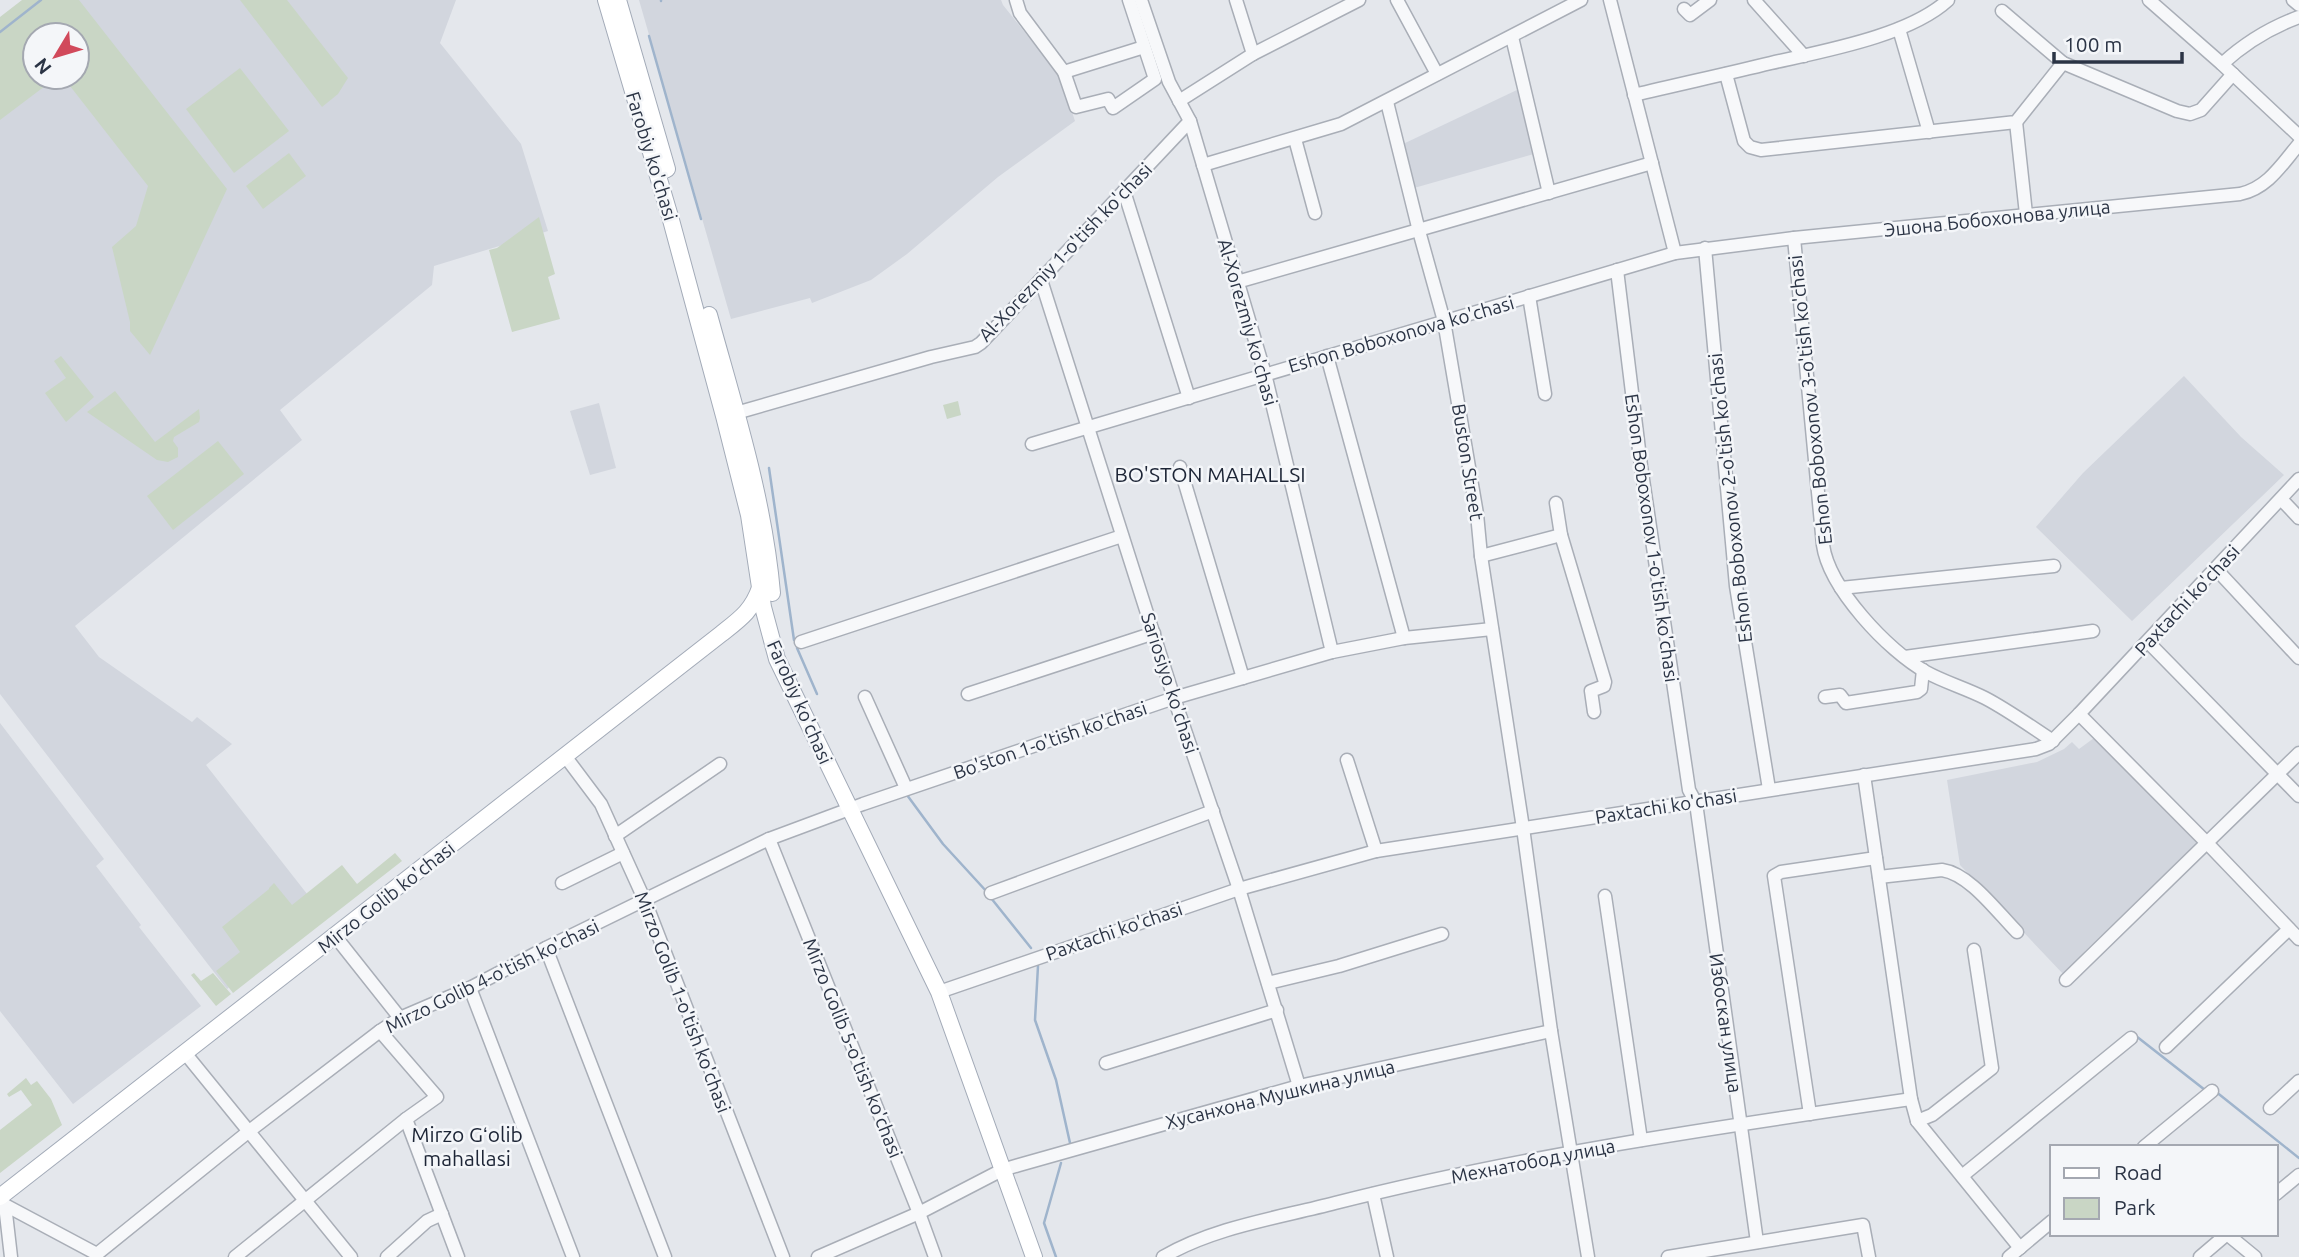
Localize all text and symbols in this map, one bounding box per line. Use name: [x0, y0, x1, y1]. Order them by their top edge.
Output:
north arrow: [21, 21, 91, 91]
scale bar: [2054, 21, 2182, 65]
text: 100 m: [2064, 32, 2122, 56]
text: N: [30, 54, 56, 79]
street label: Farobiy ko'chasi: [622, 89, 682, 223]
street label: Al-Xorezmiy 1-o'tish ko'chasi: [974, 158, 1156, 346]
street label: Эшона Бобохонова улица: [1883, 195, 2111, 241]
street label: Al-Xorezmiy ko'chasi: [1214, 236, 1282, 408]
street label: Eshon Boboxonov 3-o'tish ko'chasi: [1784, 254, 1836, 546]
street label: Eshon Boboxonova ko'chasi: [1286, 291, 1516, 377]
street label: Eshon Boboxonov 2-o'tish ko'chasi: [1704, 352, 1756, 644]
street label: Eshon Boboxonov 1-o'tish ko'chasi: [1621, 392, 1683, 684]
street label: Buston Street: [1448, 402, 1488, 522]
district label: BO'STON MAHALLSI: [1114, 462, 1306, 486]
street label: Paxtachi ko'chasi: [2130, 540, 2244, 660]
street label: Sariosiyo ko'chasi: [1137, 610, 1203, 756]
street label: Farobiy ko'chasi: [763, 637, 837, 767]
street label: Bo'ston 1-o'tish ko'chasi: [950, 697, 1150, 783]
street label: Paxtachi ko'chasi: [1594, 784, 1738, 828]
street label: Mirzo Golib ko'chasi: [313, 837, 459, 957]
street label: Mirzo Golib 1-o'tish ko'chasi: [631, 888, 735, 1116]
street label: Paxtachi ko'chasi: [1043, 897, 1185, 965]
street label: Mirzo Golib 4-o'tish ko'chasi: [382, 915, 602, 1037]
street label: Mirzo Golib 5-o'tish ko'chasi: [799, 935, 907, 1161]
street label: Избоскан улица: [1705, 952, 1747, 1094]
street label: Хусанхона Мушкина улица: [1163, 1055, 1397, 1133]
district label: Mirzo Gʻolib mahallasi: [411, 1122, 523, 1170]
street label: Мехнатобод улица: [1449, 1134, 1617, 1188]
legend: [2050, 1145, 2278, 1236]
text: Road: [2114, 1160, 2162, 1184]
text: Park: [2114, 1195, 2156, 1219]

